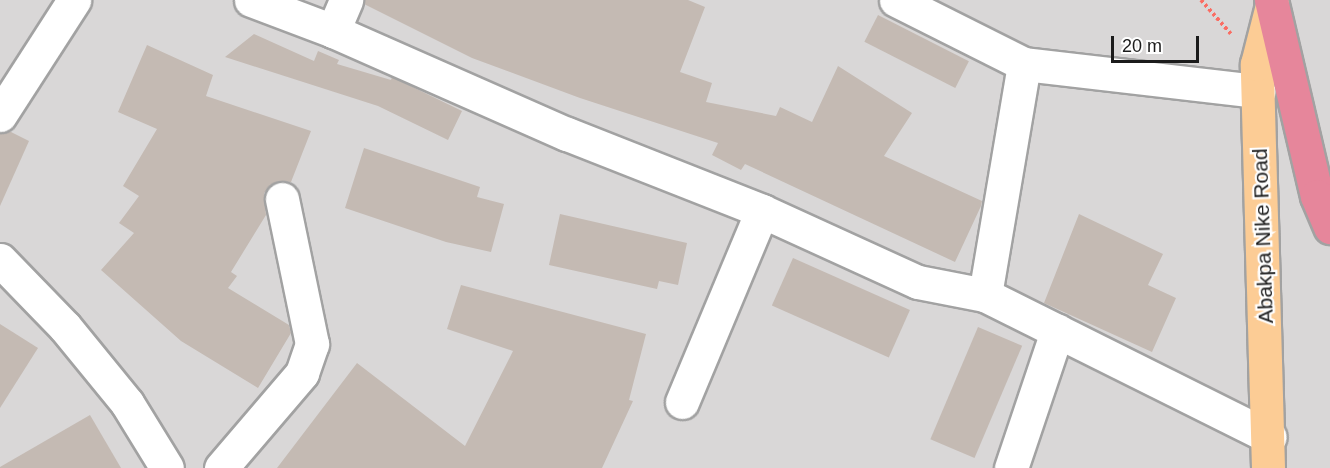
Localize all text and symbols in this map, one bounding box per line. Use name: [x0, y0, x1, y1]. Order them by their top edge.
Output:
scale bar: [1114, 24, 1202, 62]
text: 20 m: [1122, 36, 1162, 56]
street label: Abakpa Nike Road: [1247, 148, 1279, 324]

